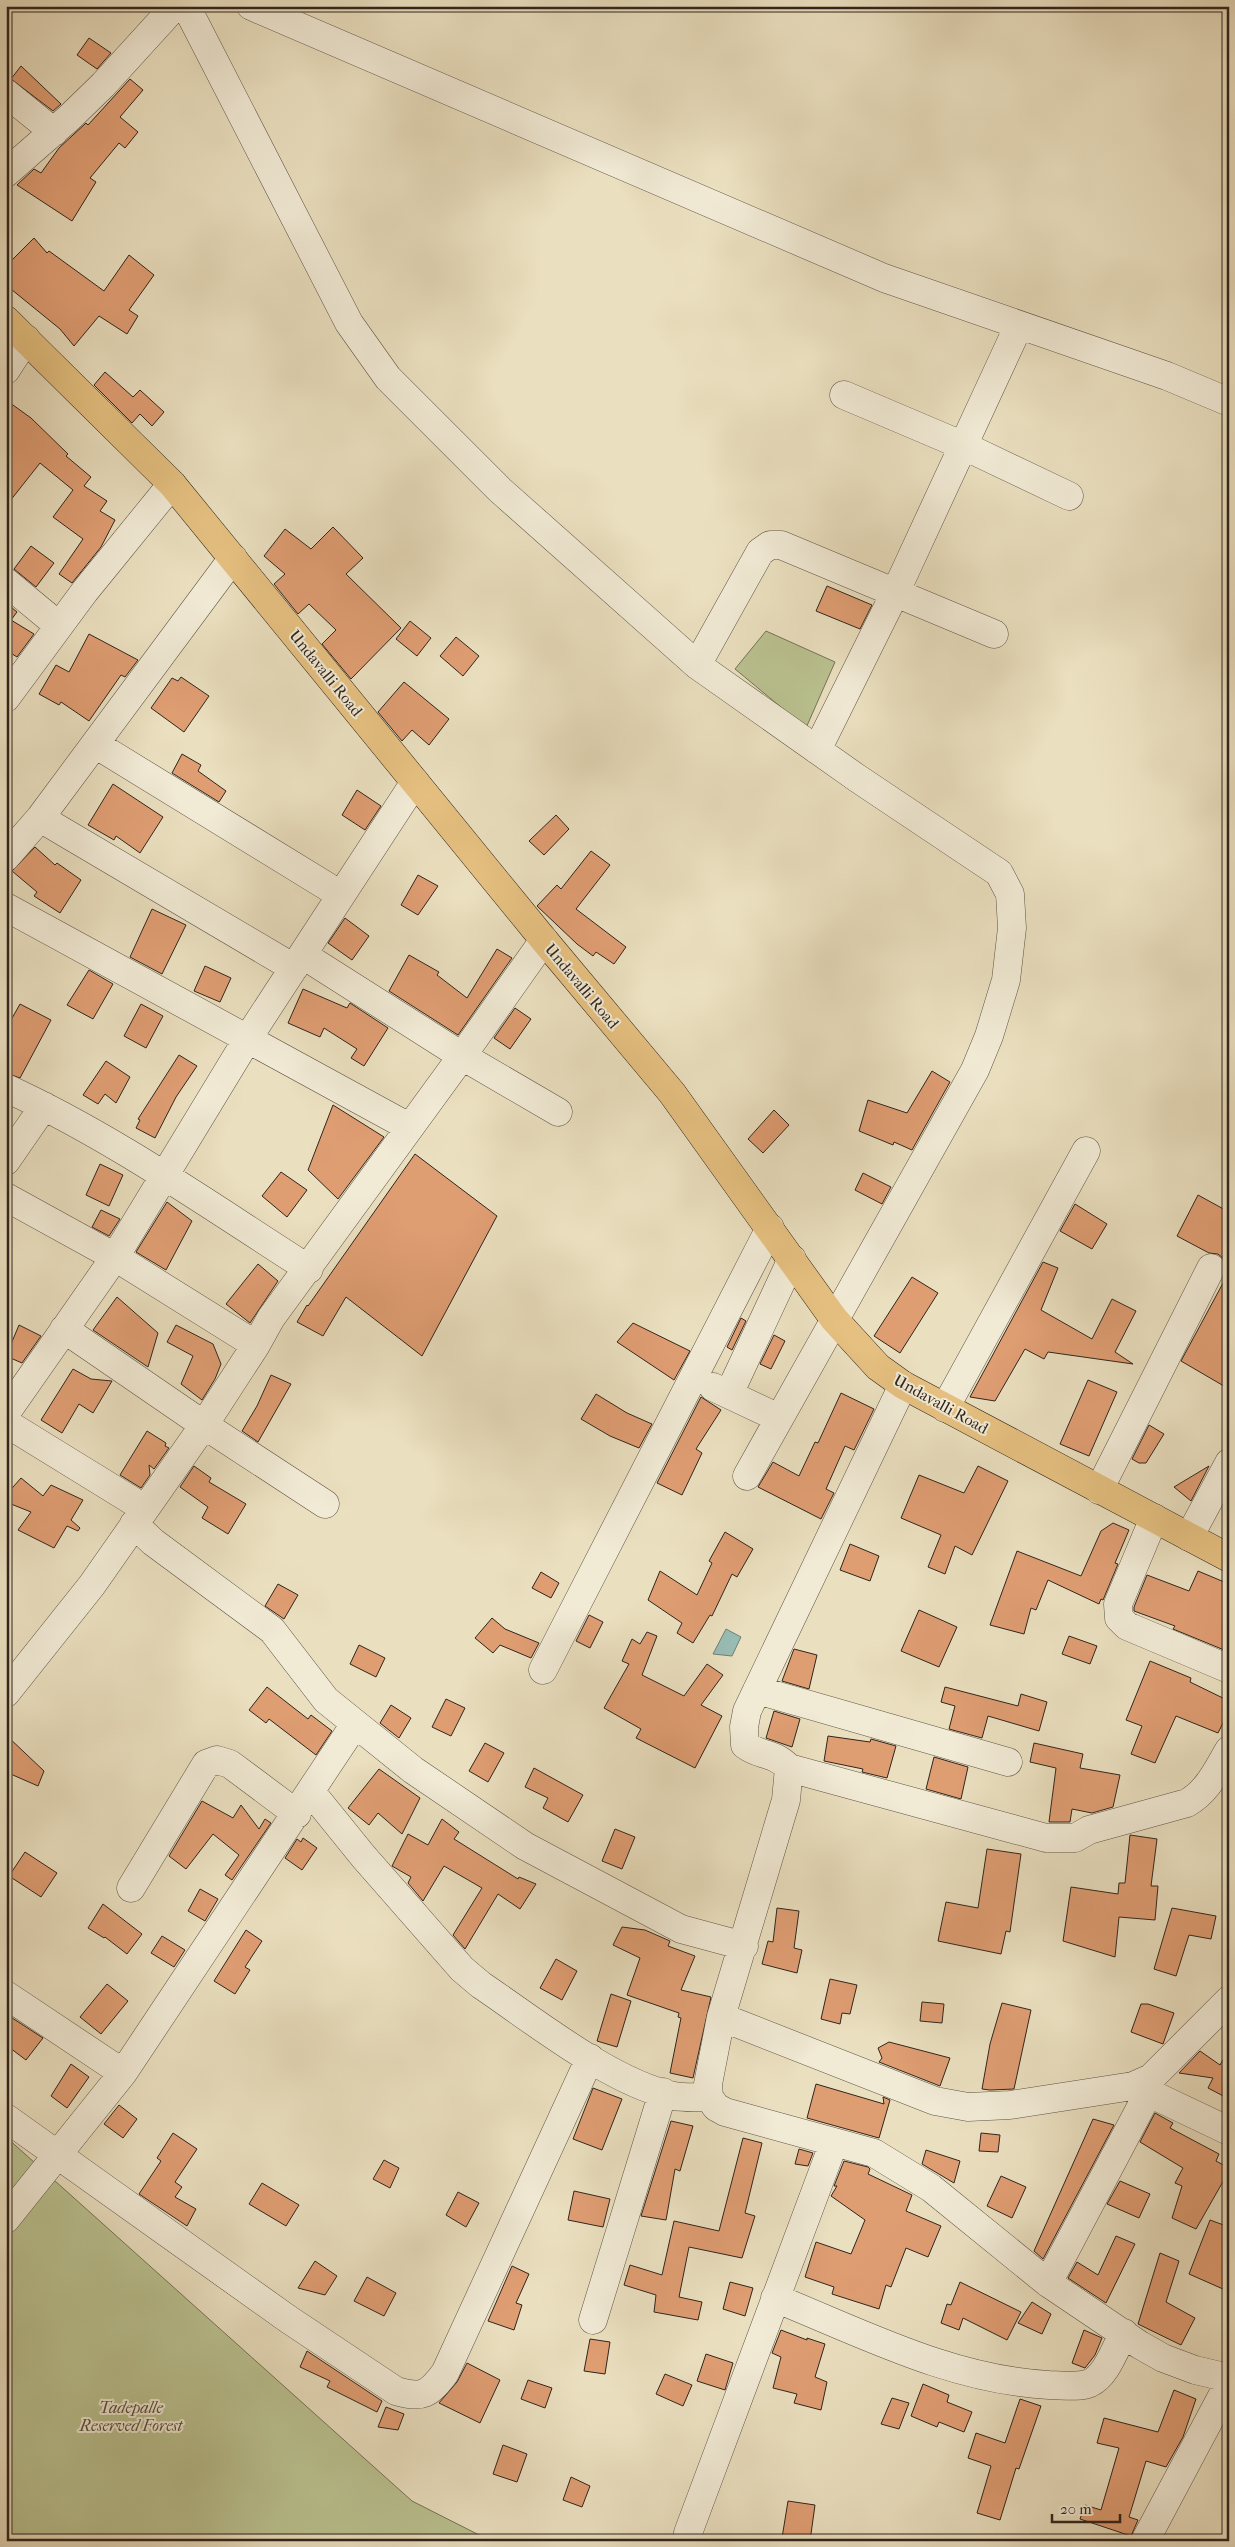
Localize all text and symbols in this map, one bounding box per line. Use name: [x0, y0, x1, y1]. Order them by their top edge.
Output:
street label: Undavalli Road: [285, 626, 367, 720]
street label: Undavalli Road: [541, 940, 623, 1033]
street label: Undavalli Road: [890, 1370, 992, 1438]
park label: Tadepalle Reserved Forest: [79, 2398, 184, 2435]
scale bar: [1052, 2492, 1120, 2524]
text: 20 m: [1060, 2500, 1092, 2518]

